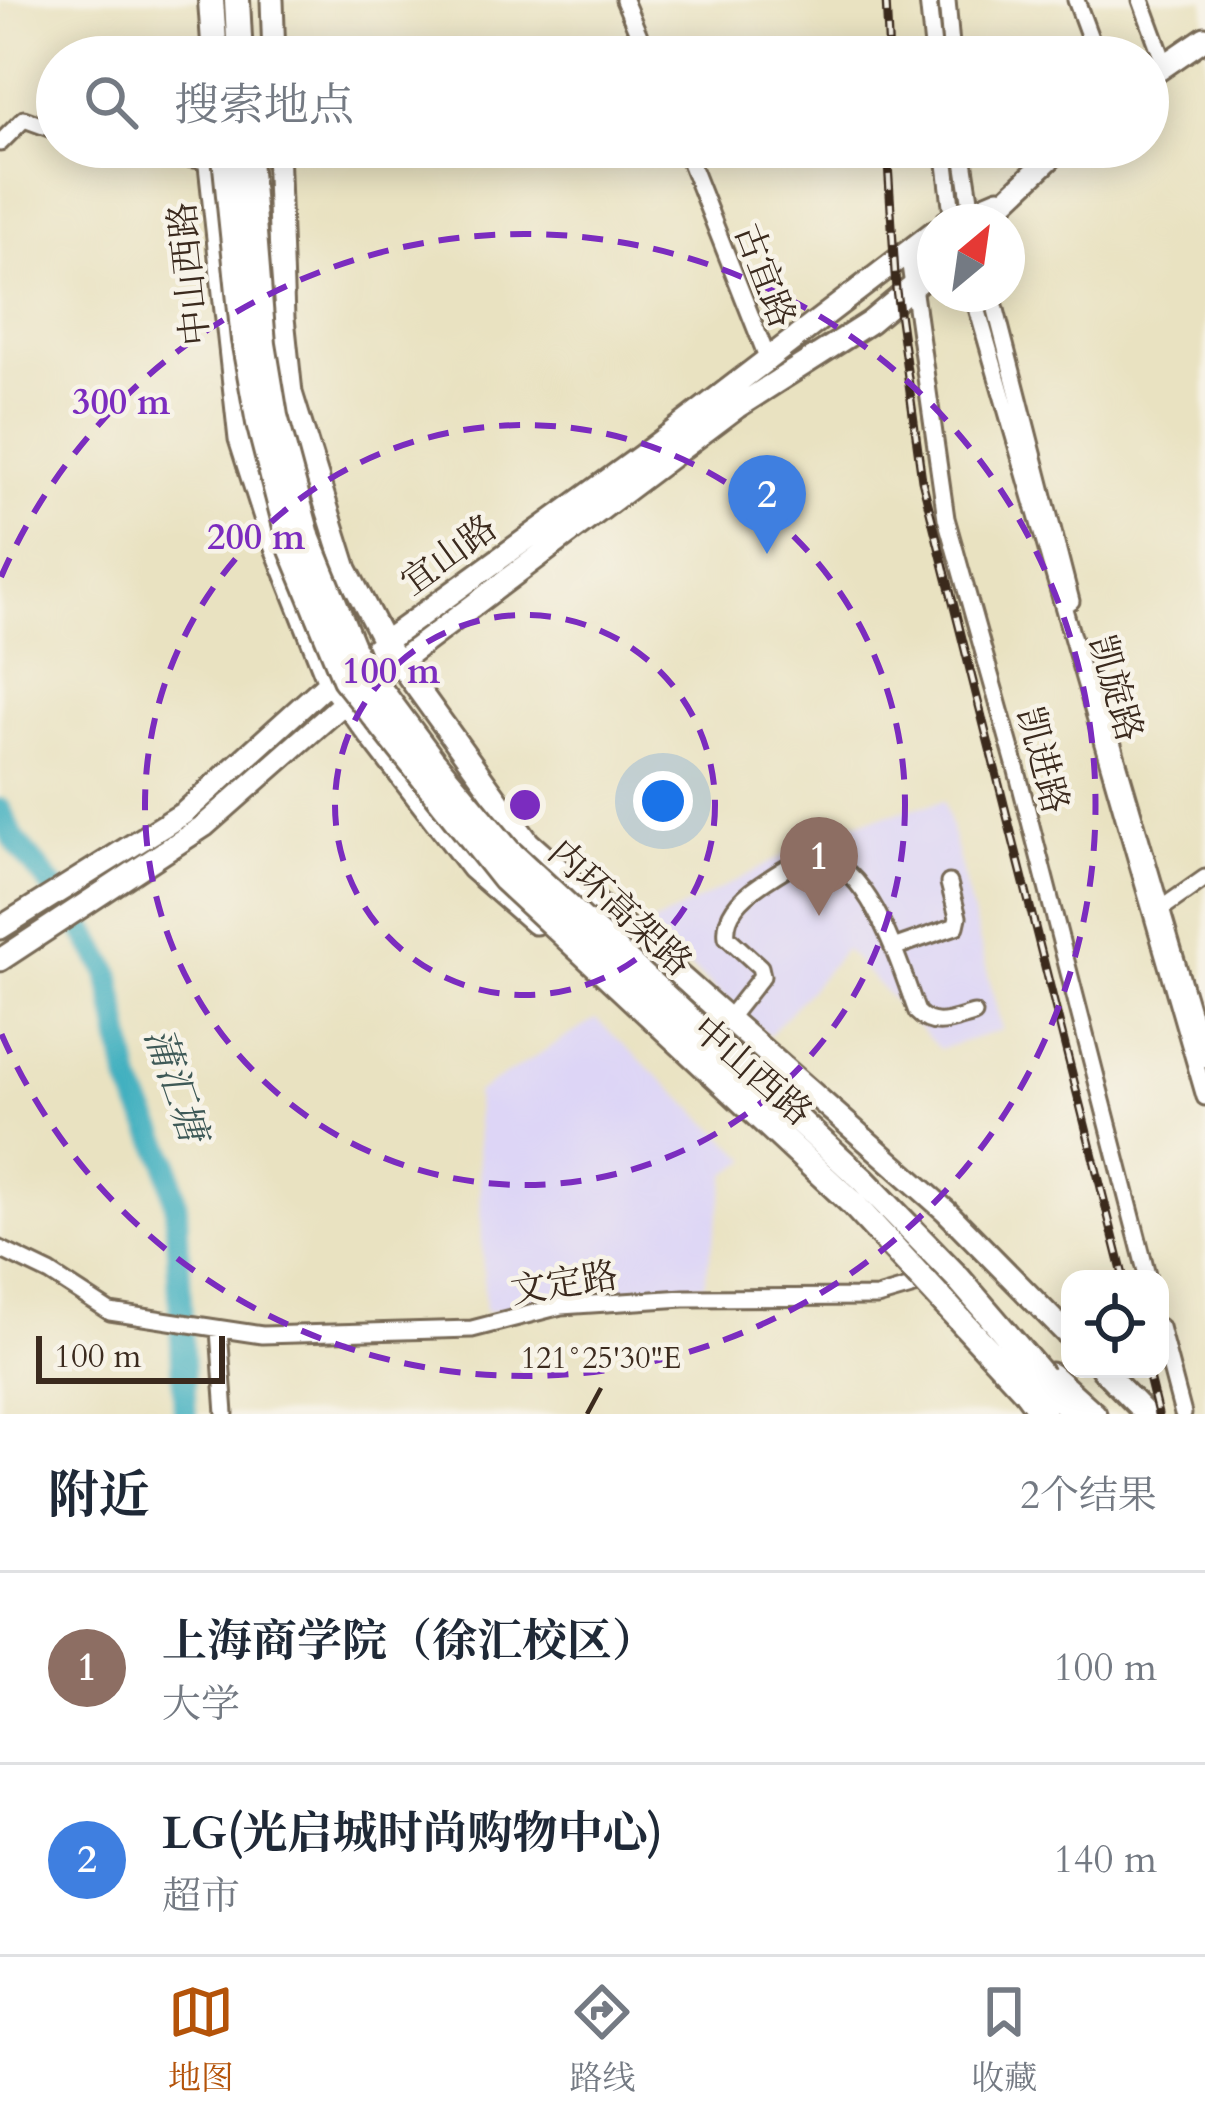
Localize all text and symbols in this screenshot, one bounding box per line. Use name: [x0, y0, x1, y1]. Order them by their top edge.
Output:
search box: [36, 36, 1169, 168]
icon: search: [78, 69, 144, 135]
text: 搜索地点: [174, 75, 354, 136]
street label: 中山西路: [158, 200, 221, 348]
north arrow: [917, 204, 1025, 312]
street label: 古宜路: [722, 216, 807, 335]
text: 300 m: [72, 378, 171, 427]
pin: 2: [728, 455, 806, 554]
street label: 宜山路: [391, 504, 507, 607]
text: 200 m: [207, 513, 306, 562]
street label: 凯旋路: [1077, 630, 1154, 747]
text: 100 m: [342, 647, 441, 696]
street label: 凯进路: [1005, 702, 1080, 819]
your location: [633, 771, 693, 831]
centre of rings: [504, 784, 546, 826]
pin: 1: [780, 817, 858, 916]
street label: 内环高架路: [537, 829, 703, 987]
street label: 中山西路: [682, 1005, 822, 1137]
water label: 蒲汇塘: [131, 1021, 222, 1154]
street label: 文定路: [507, 1251, 621, 1316]
map controls: [1061, 1270, 1169, 1378]
button: locate: [1061, 1270, 1169, 1378]
scale bar: [36, 1330, 225, 1383]
text: 100 m: [54, 1334, 141, 1379]
text: 121°25'30"E: [521, 1338, 681, 1379]
text: 附近: [48, 1461, 150, 1531]
text: 2个结果: [1020, 1469, 1157, 1522]
text: 上海商学院（徐汇校区）: [162, 1611, 657, 1672]
text: 1: [77, 1641, 97, 1694]
text: 100 m: [1054, 1641, 1157, 1694]
text: 大学: [162, 1678, 240, 1731]
text: LG(光启城时尚购物中心): [162, 1803, 663, 1864]
text: 2: [77, 1833, 97, 1886]
text: 140 m: [1054, 1833, 1157, 1886]
text: 超市: [162, 1870, 240, 1923]
tab: 地图: [168, 1979, 234, 2101]
tab: 路线: [569, 1979, 635, 2101]
tab: 收藏: [971, 1979, 1037, 2101]

